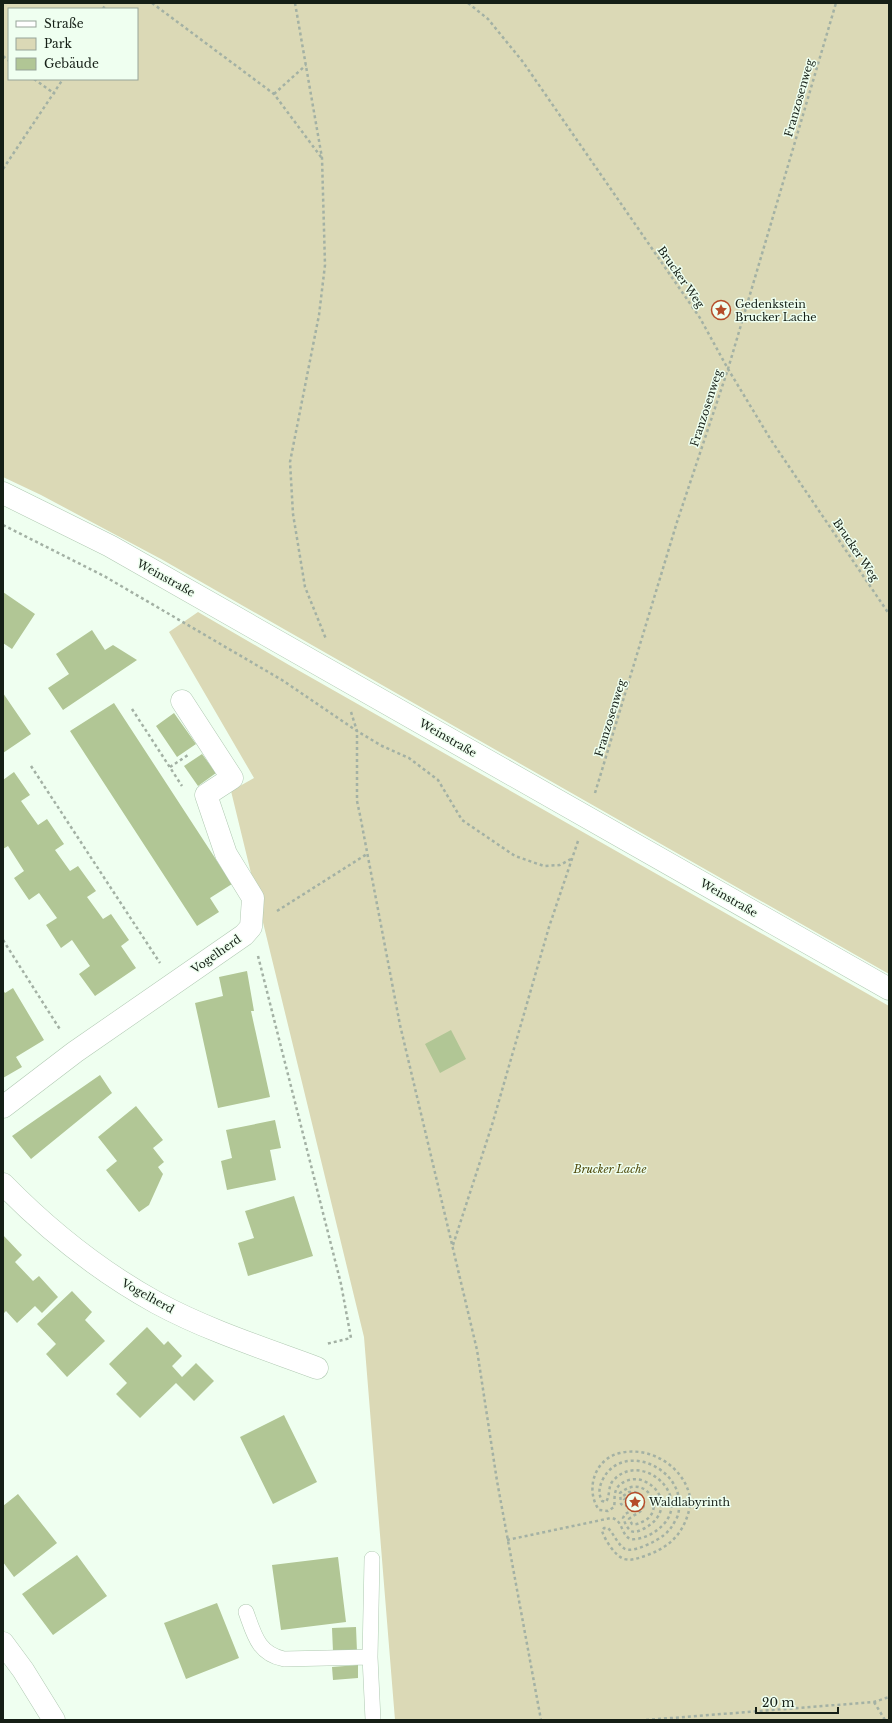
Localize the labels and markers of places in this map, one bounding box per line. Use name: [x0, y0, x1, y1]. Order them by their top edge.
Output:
place label: Gedenkstein Brucker Lache: [735, 297, 817, 324]
place icon: Gedenkstein Brucker Lache: [710, 299, 732, 321]
place icon: Waldlabyrinth: [624, 1491, 646, 1513]
place label: Waldlabyrinth: [648, 1495, 730, 1509]

